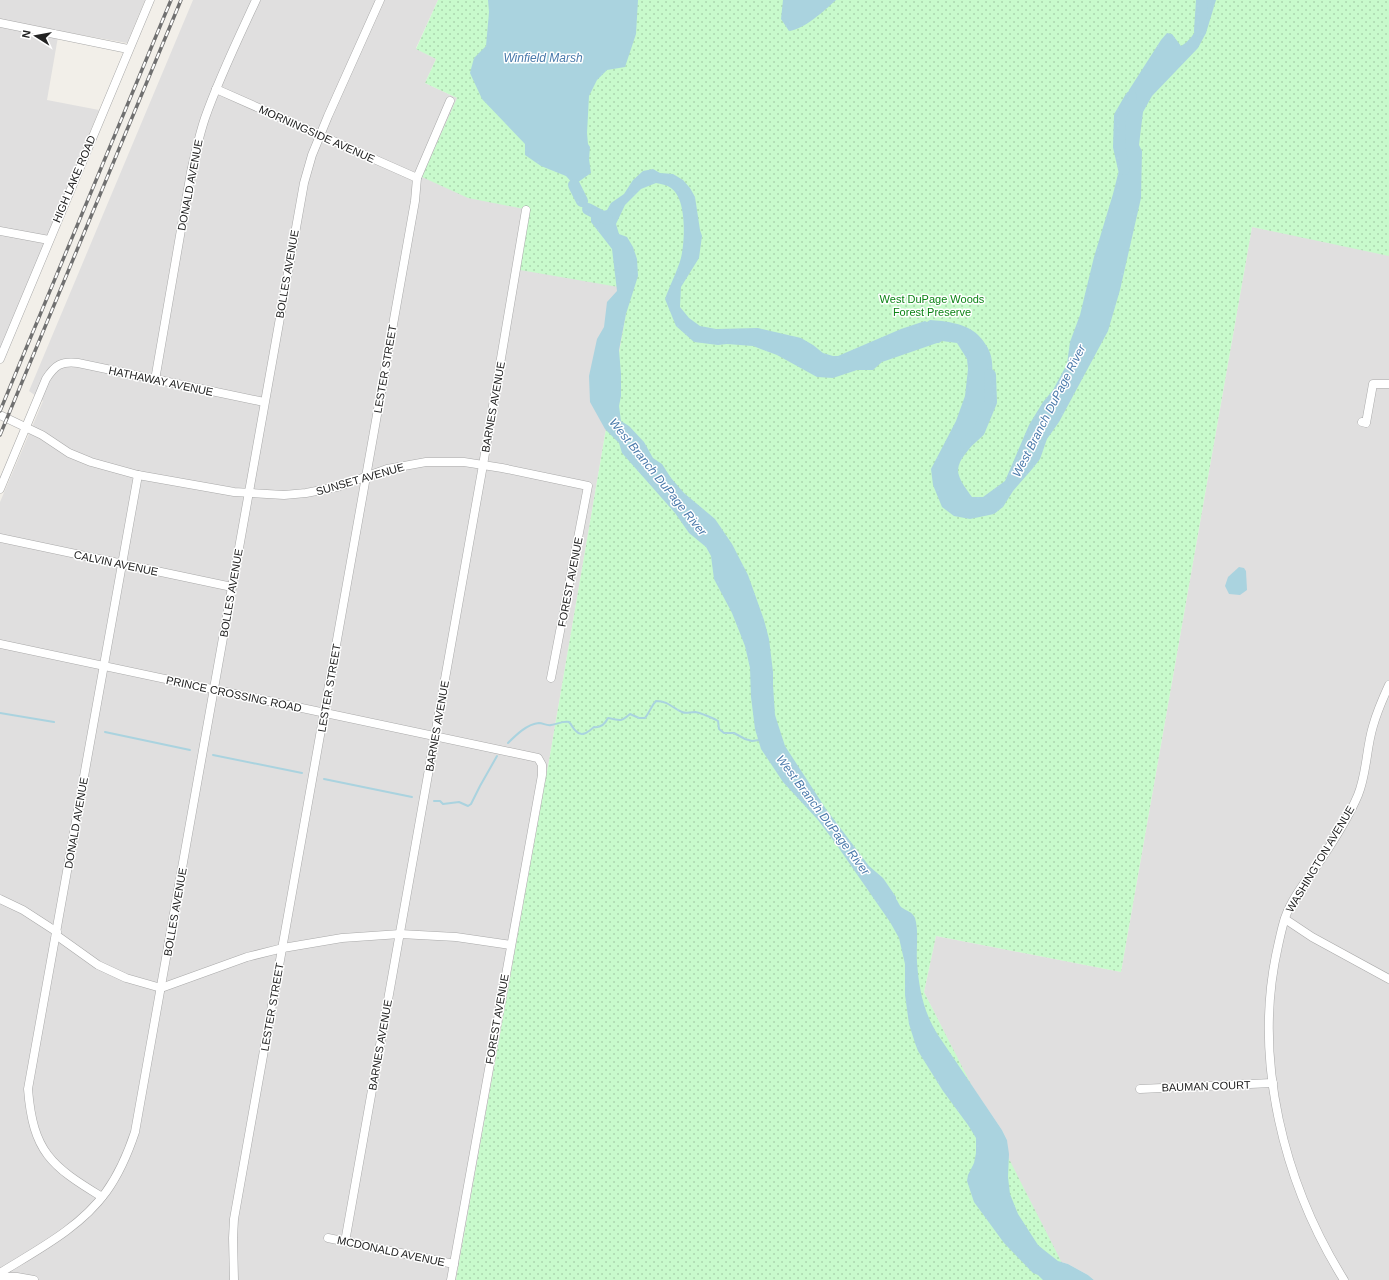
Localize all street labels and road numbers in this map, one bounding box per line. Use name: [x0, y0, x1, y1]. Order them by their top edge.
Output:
street label: MORNINGSIDE AVENUE: [257, 103, 377, 165]
street label: HIGH LAKE ROAD: [50, 134, 98, 224]
street label: DONALD AVENUE: [175, 138, 205, 232]
street label: BOLLES AVENUE: [273, 229, 301, 319]
street label: LESTER STREET: [371, 324, 399, 414]
street label: BARNES AVENUE: [479, 361, 507, 453]
street label: HATHAWAY AVENUE: [108, 364, 214, 398]
street label: SUNSET AVENUE: [314, 461, 406, 497]
street label: FOREST AVENUE: [555, 536, 585, 628]
street label: CALVIN AVENUE: [73, 548, 159, 578]
street label: BOLLES AVENUE: [217, 548, 245, 638]
street label: LESTER STREET: [315, 643, 343, 733]
street label: PRINCE CROSSING ROAD: [165, 674, 303, 714]
street label: BARNES AVENUE: [423, 680, 451, 772]
street label: DONALD AVENUE: [62, 776, 90, 870]
street label: WASHINGTON AVENUE: [1283, 804, 1357, 914]
street label: BOLLES AVENUE: [161, 867, 189, 957]
street label: LESTER STREET: [258, 962, 286, 1052]
street label: FOREST AVENUE: [483, 973, 511, 1065]
street label: BARNES AVENUE: [366, 999, 394, 1091]
street label: BAUMAN COURT: [1161, 1078, 1251, 1094]
street label: MCDONALD AVENUE: [336, 1234, 446, 1268]

